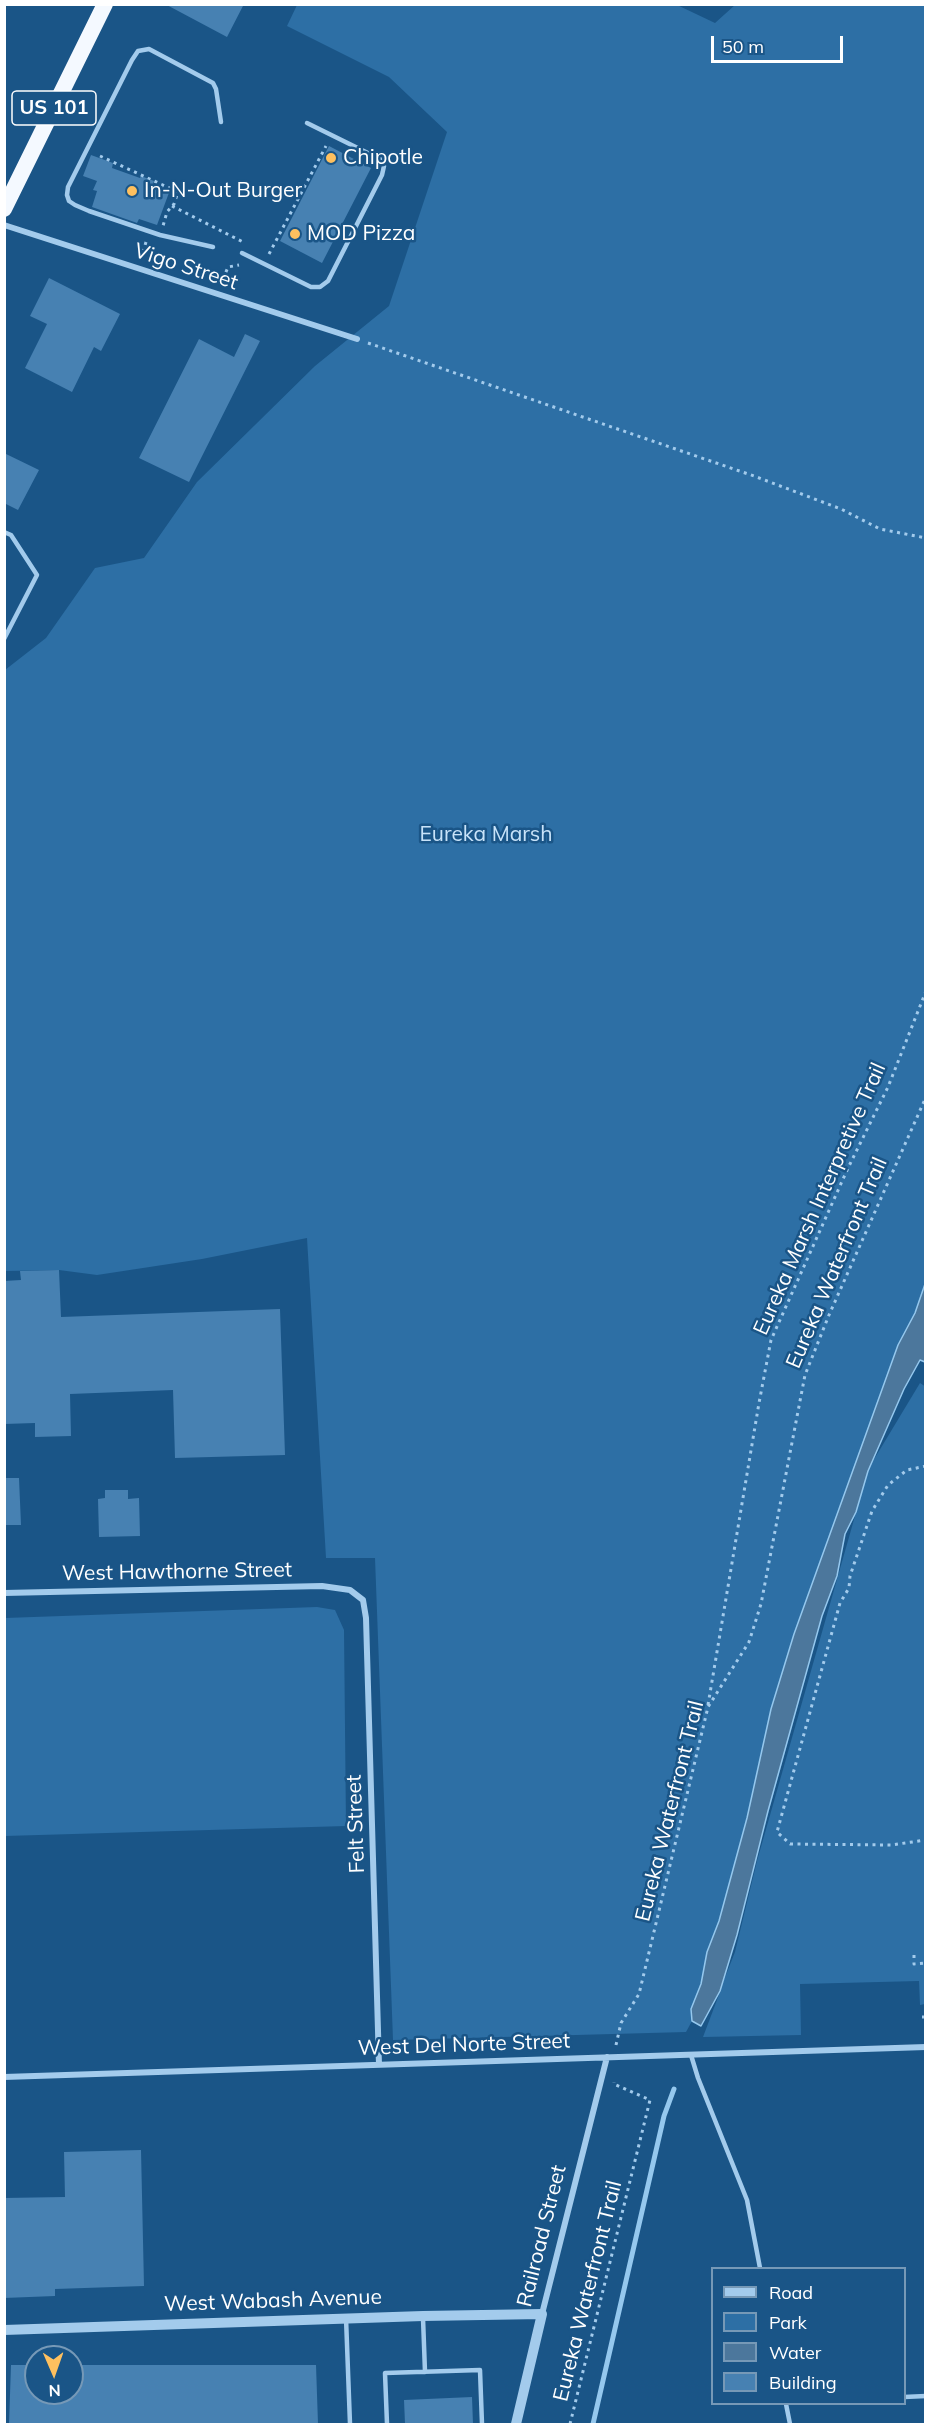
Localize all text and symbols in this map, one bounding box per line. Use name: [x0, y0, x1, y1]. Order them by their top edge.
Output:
scale bar: [714, 24, 846, 62]
text: 50 m: [722, 35, 764, 58]
road number: US 101: [12, 91, 96, 125]
place label: Chipotle: [343, 145, 423, 171]
marker: Chipotle: [324, 151, 338, 165]
place label: In-N-Out Burger: [144, 178, 302, 204]
marker: In-N-Out Burger: [125, 184, 139, 198]
place label: MOD Pizza: [307, 221, 415, 247]
marker: MOD Pizza: [288, 227, 302, 241]
street label: Vigo Street: [131, 238, 241, 296]
park label: Eureka Marsh: [419, 822, 553, 848]
street label: Eureka Marsh Interpretive Trail: [748, 1059, 892, 1339]
street label: Eureka Waterfront Trail: [781, 1154, 893, 1372]
street label: West Hawthorne Street: [62, 1557, 292, 1587]
street label: Eureka Waterfront Trail: [630, 1698, 710, 1924]
street label: Felt Street: [342, 1774, 370, 1874]
street label: West Del Norte Street: [357, 2029, 571, 2061]
street label: Railroad Street: [512, 2162, 572, 2310]
street label: Eureka Waterfront Trail: [548, 2178, 628, 2404]
legend: [711, 2267, 906, 2405]
text: Road: [769, 2281, 813, 2304]
street label: West Wabash Avenue: [164, 2285, 382, 2317]
text: Park: [769, 2311, 807, 2334]
text: Water: [769, 2341, 821, 2364]
north arrow: [24, 2345, 84, 2405]
text: Building: [769, 2371, 837, 2394]
text: N: [48, 2381, 61, 2401]

